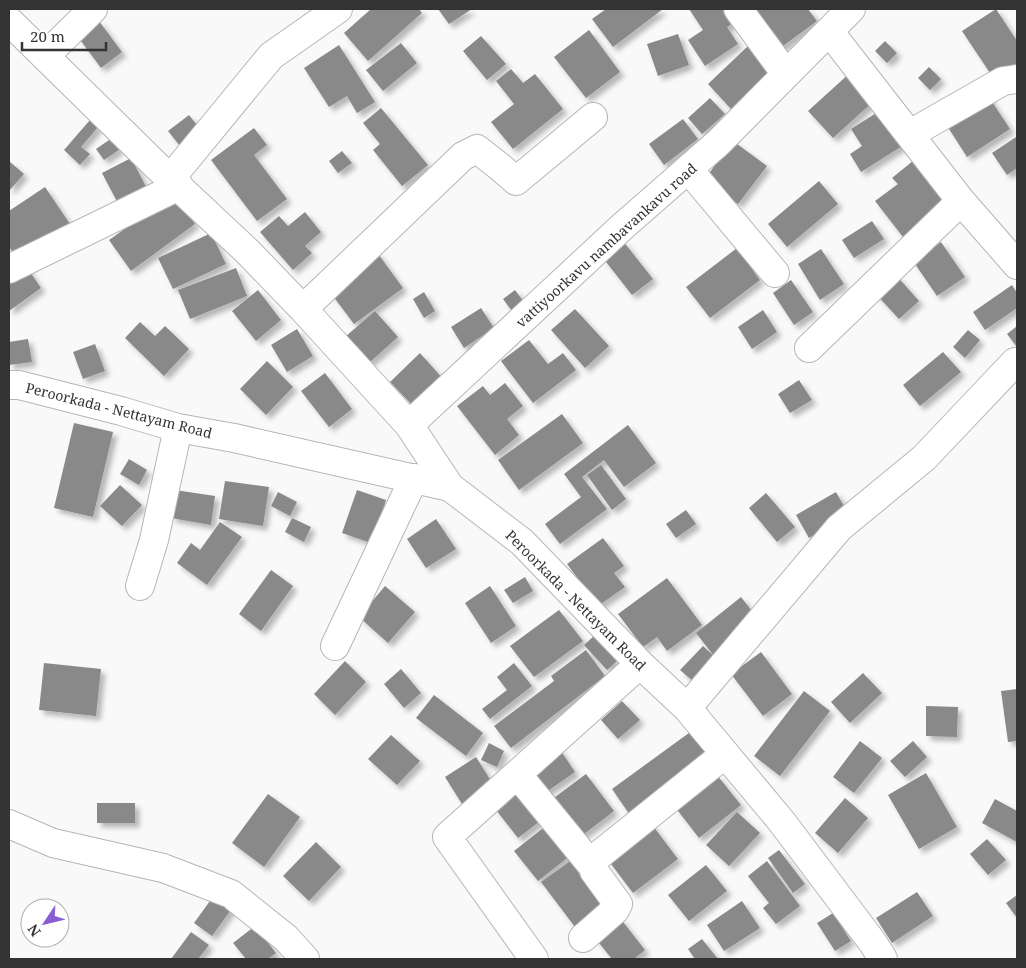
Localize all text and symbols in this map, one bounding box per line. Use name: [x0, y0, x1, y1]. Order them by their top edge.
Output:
scale bar: [22, 20, 106, 52]
text: 20 m: [30, 26, 65, 46]
street label: vattiyoorkavu nambavankavu road: [512, 158, 701, 331]
street label: Peroorkada - Nettayam Road: [24, 378, 215, 442]
street label: Peroorkada - Nettayam Road: [502, 526, 651, 675]
north arrow: [20, 898, 70, 948]
text: N: [23, 921, 45, 941]

